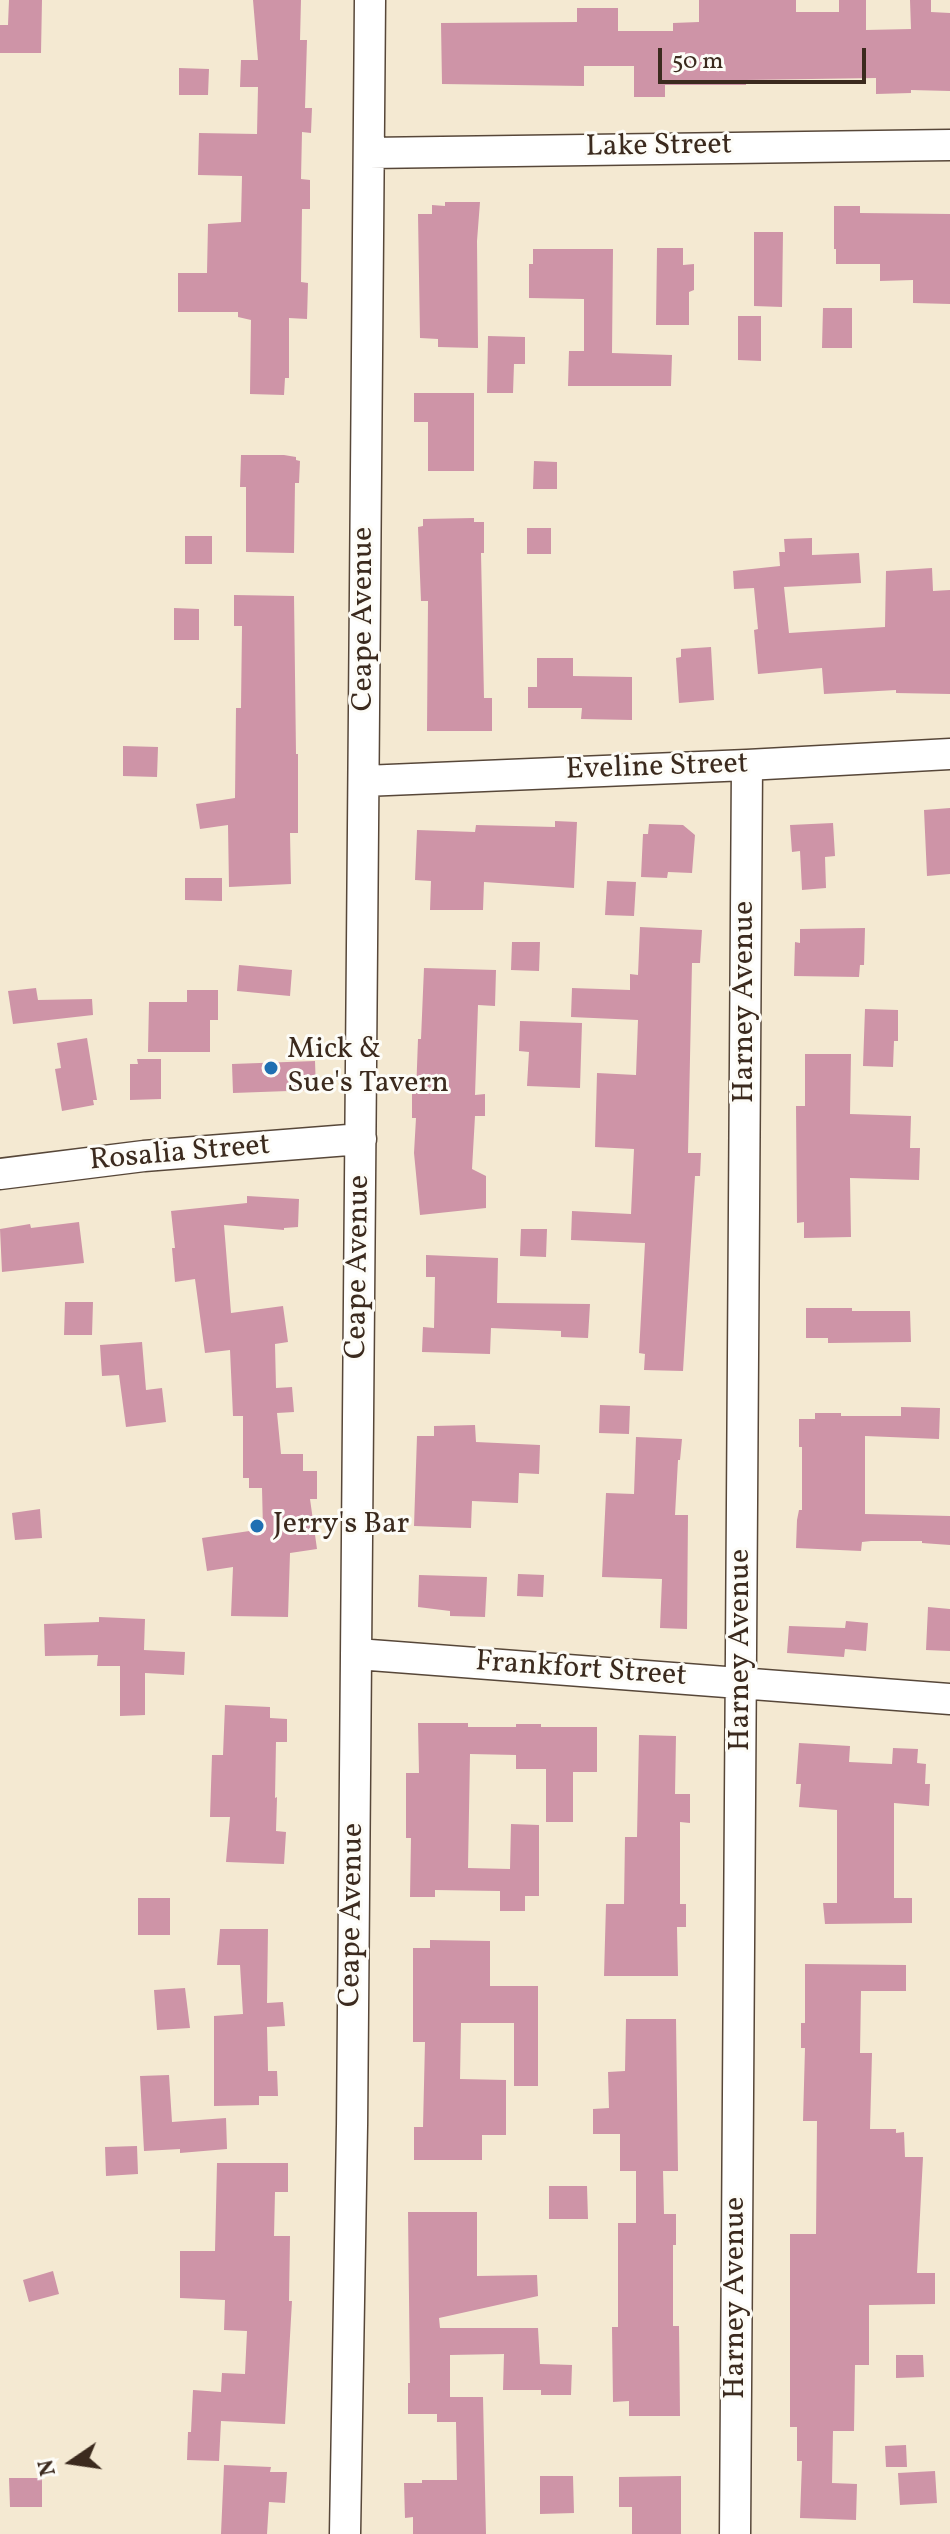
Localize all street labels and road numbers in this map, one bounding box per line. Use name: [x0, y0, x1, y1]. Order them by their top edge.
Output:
street label: Lake Street: [585, 129, 733, 167]
street label: Ceape Avenue: [347, 527, 383, 711]
street label: Eveline Street: [565, 748, 749, 790]
street label: Harney Avenue: [728, 901, 764, 1103]
street label: Rosalia Street: [88, 1129, 272, 1181]
street label: Ceape Avenue: [340, 1175, 380, 1359]
street label: Harney Avenue: [724, 1549, 760, 1751]
street label: Frankfort Street: [474, 1646, 688, 1696]
street label: Ceape Avenue: [334, 1823, 374, 2007]
street label: Harney Avenue: [719, 2197, 755, 2399]

